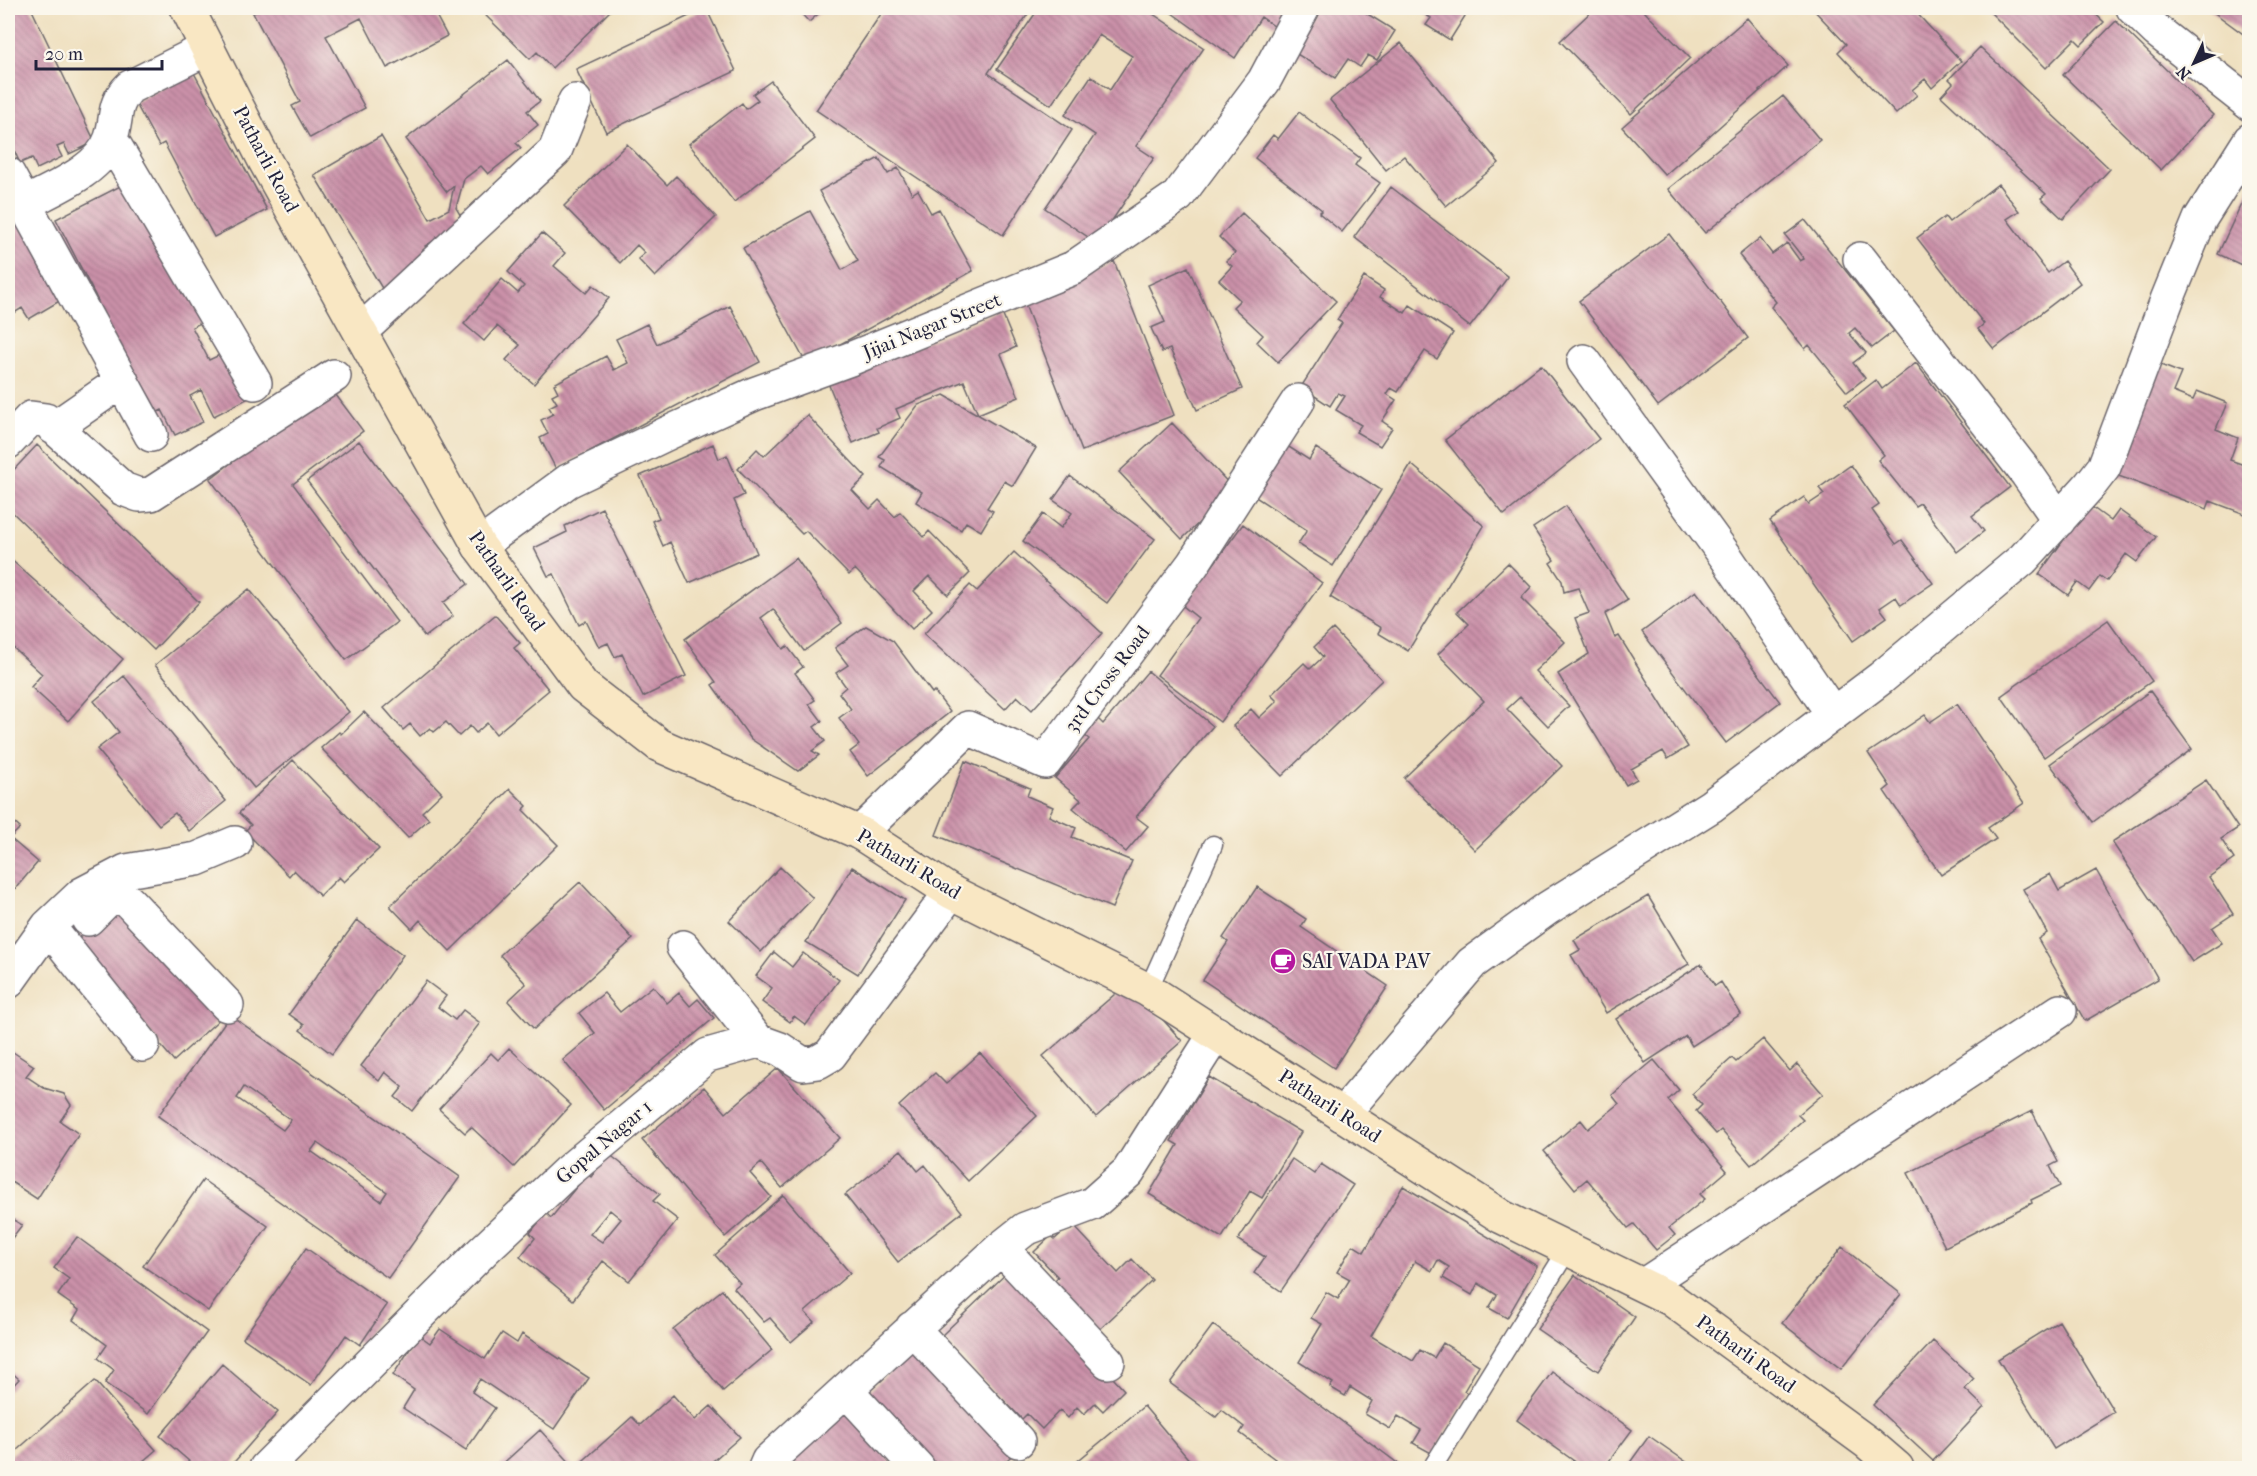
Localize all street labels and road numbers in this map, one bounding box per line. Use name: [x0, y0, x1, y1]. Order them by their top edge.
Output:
street label: Patharli Road: [228, 102, 304, 217]
street label: Jijai Nagar Street: [858, 288, 1005, 365]
street label: Patharli Road: [464, 526, 551, 637]
street label: 3rd Cross Road: [1060, 620, 1155, 737]
street label: Patharli Road: [853, 824, 966, 905]
street label: Patharli Road: [1275, 1064, 1386, 1148]
street label: Gopal Nagar 1: [551, 1095, 657, 1189]
street label: Patharli Road: [1692, 1310, 1801, 1398]

